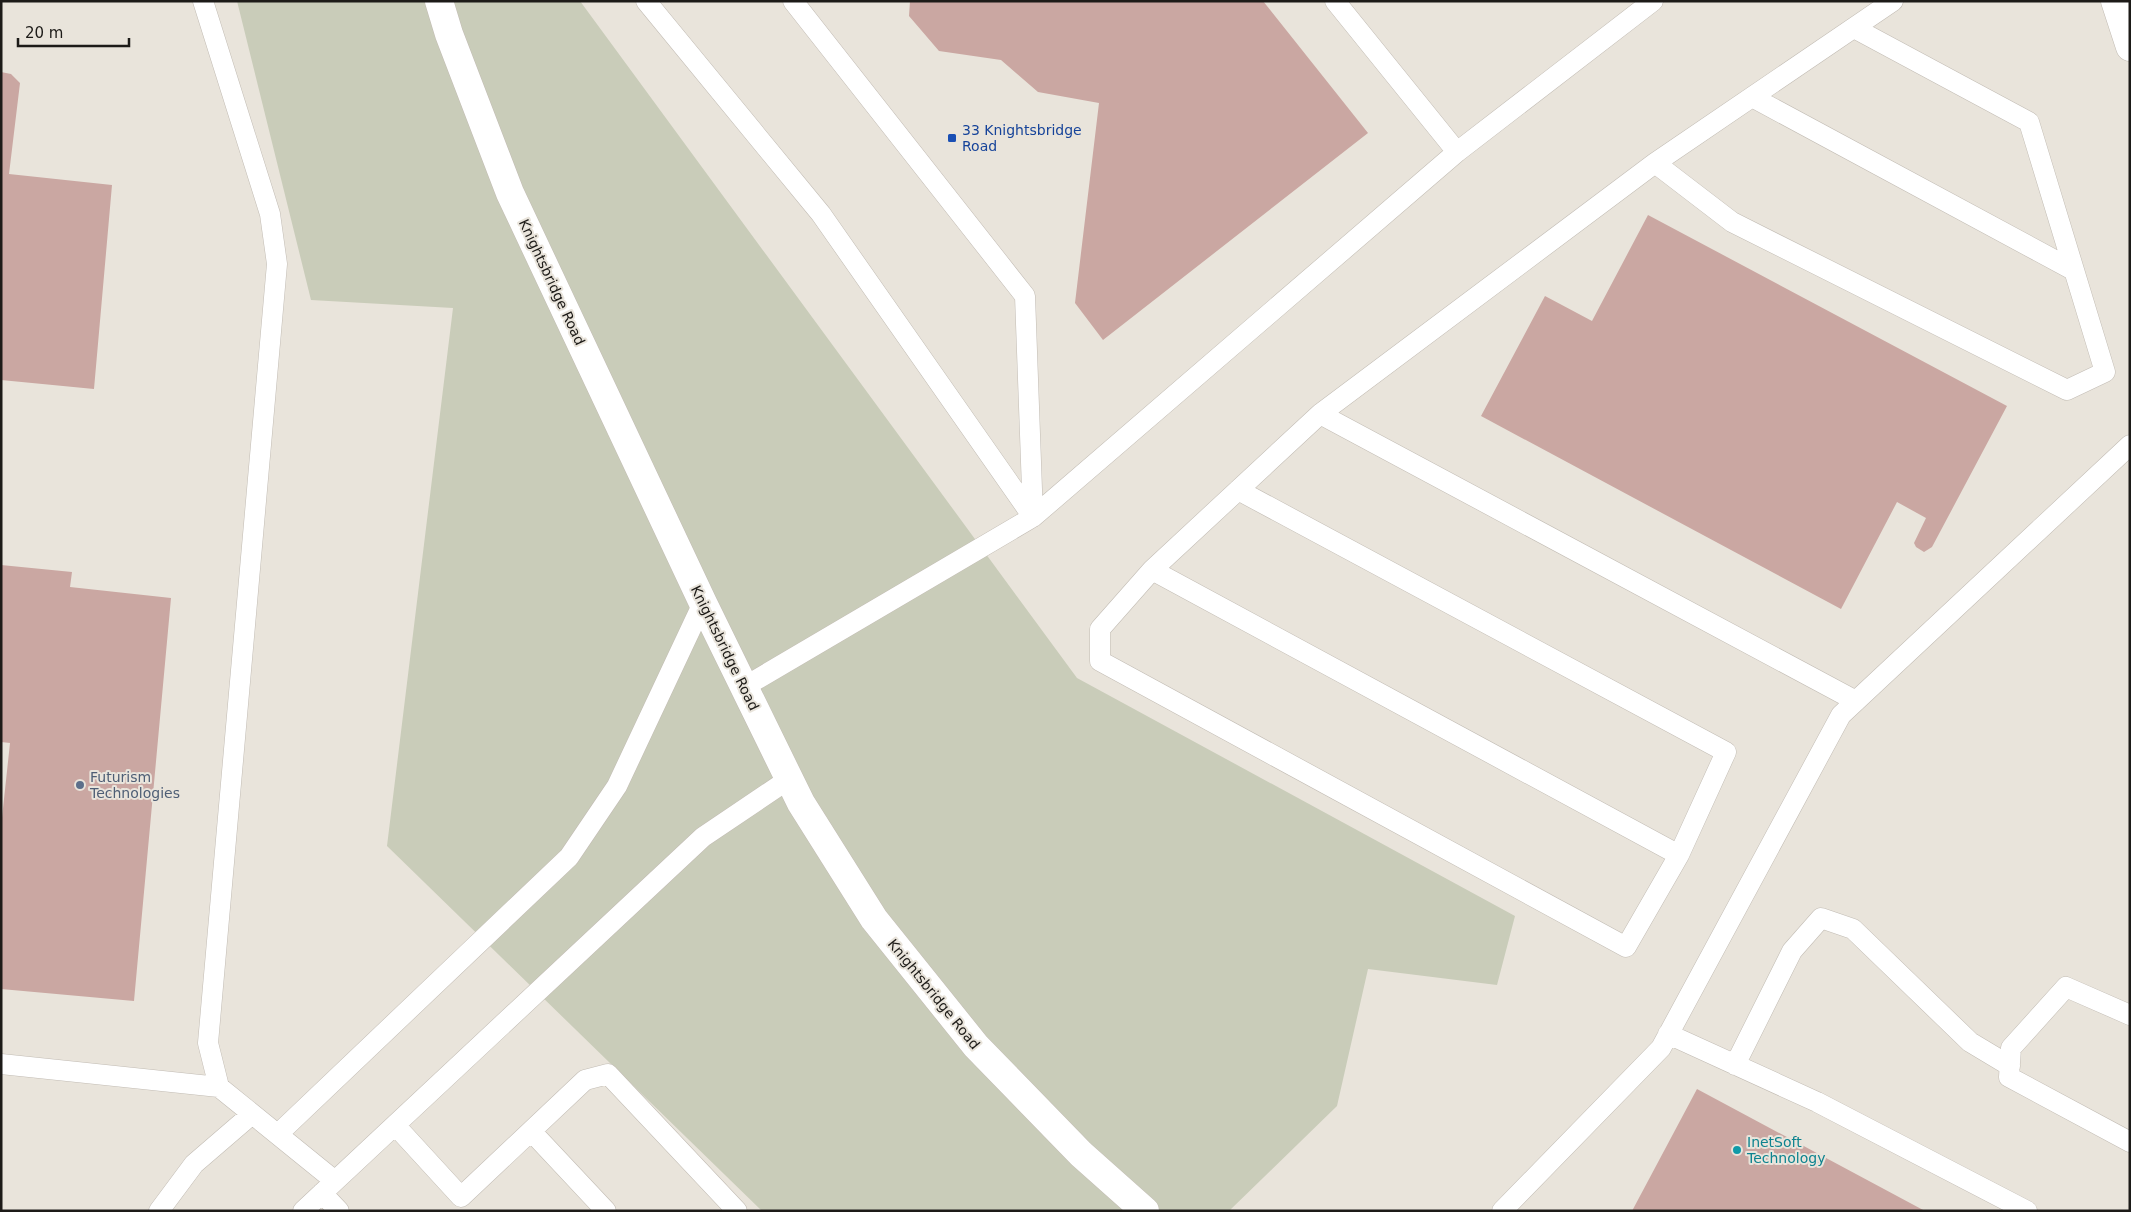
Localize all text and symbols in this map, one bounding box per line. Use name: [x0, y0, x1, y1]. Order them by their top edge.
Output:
scale bar: [18, 15, 129, 47]
text: 20 m: [25, 24, 63, 42]
place label: 33 Knightsbridge Road: [962, 122, 1082, 154]
marker: 33 Knightsbridge Road: [946, 132, 958, 144]
street label: Knightsbridge Road: [516, 217, 588, 347]
street label: Knightsbridge Road: [688, 583, 762, 713]
place label: Futurism Technologies: [89, 769, 180, 801]
marker: Futurism Technologies: [74, 779, 86, 791]
street label: Knightsbridge Road: [885, 936, 983, 1052]
place label: InetSoft Technology: [1746, 1134, 1825, 1166]
marker: InetSoft Technology: [1731, 1144, 1743, 1156]

